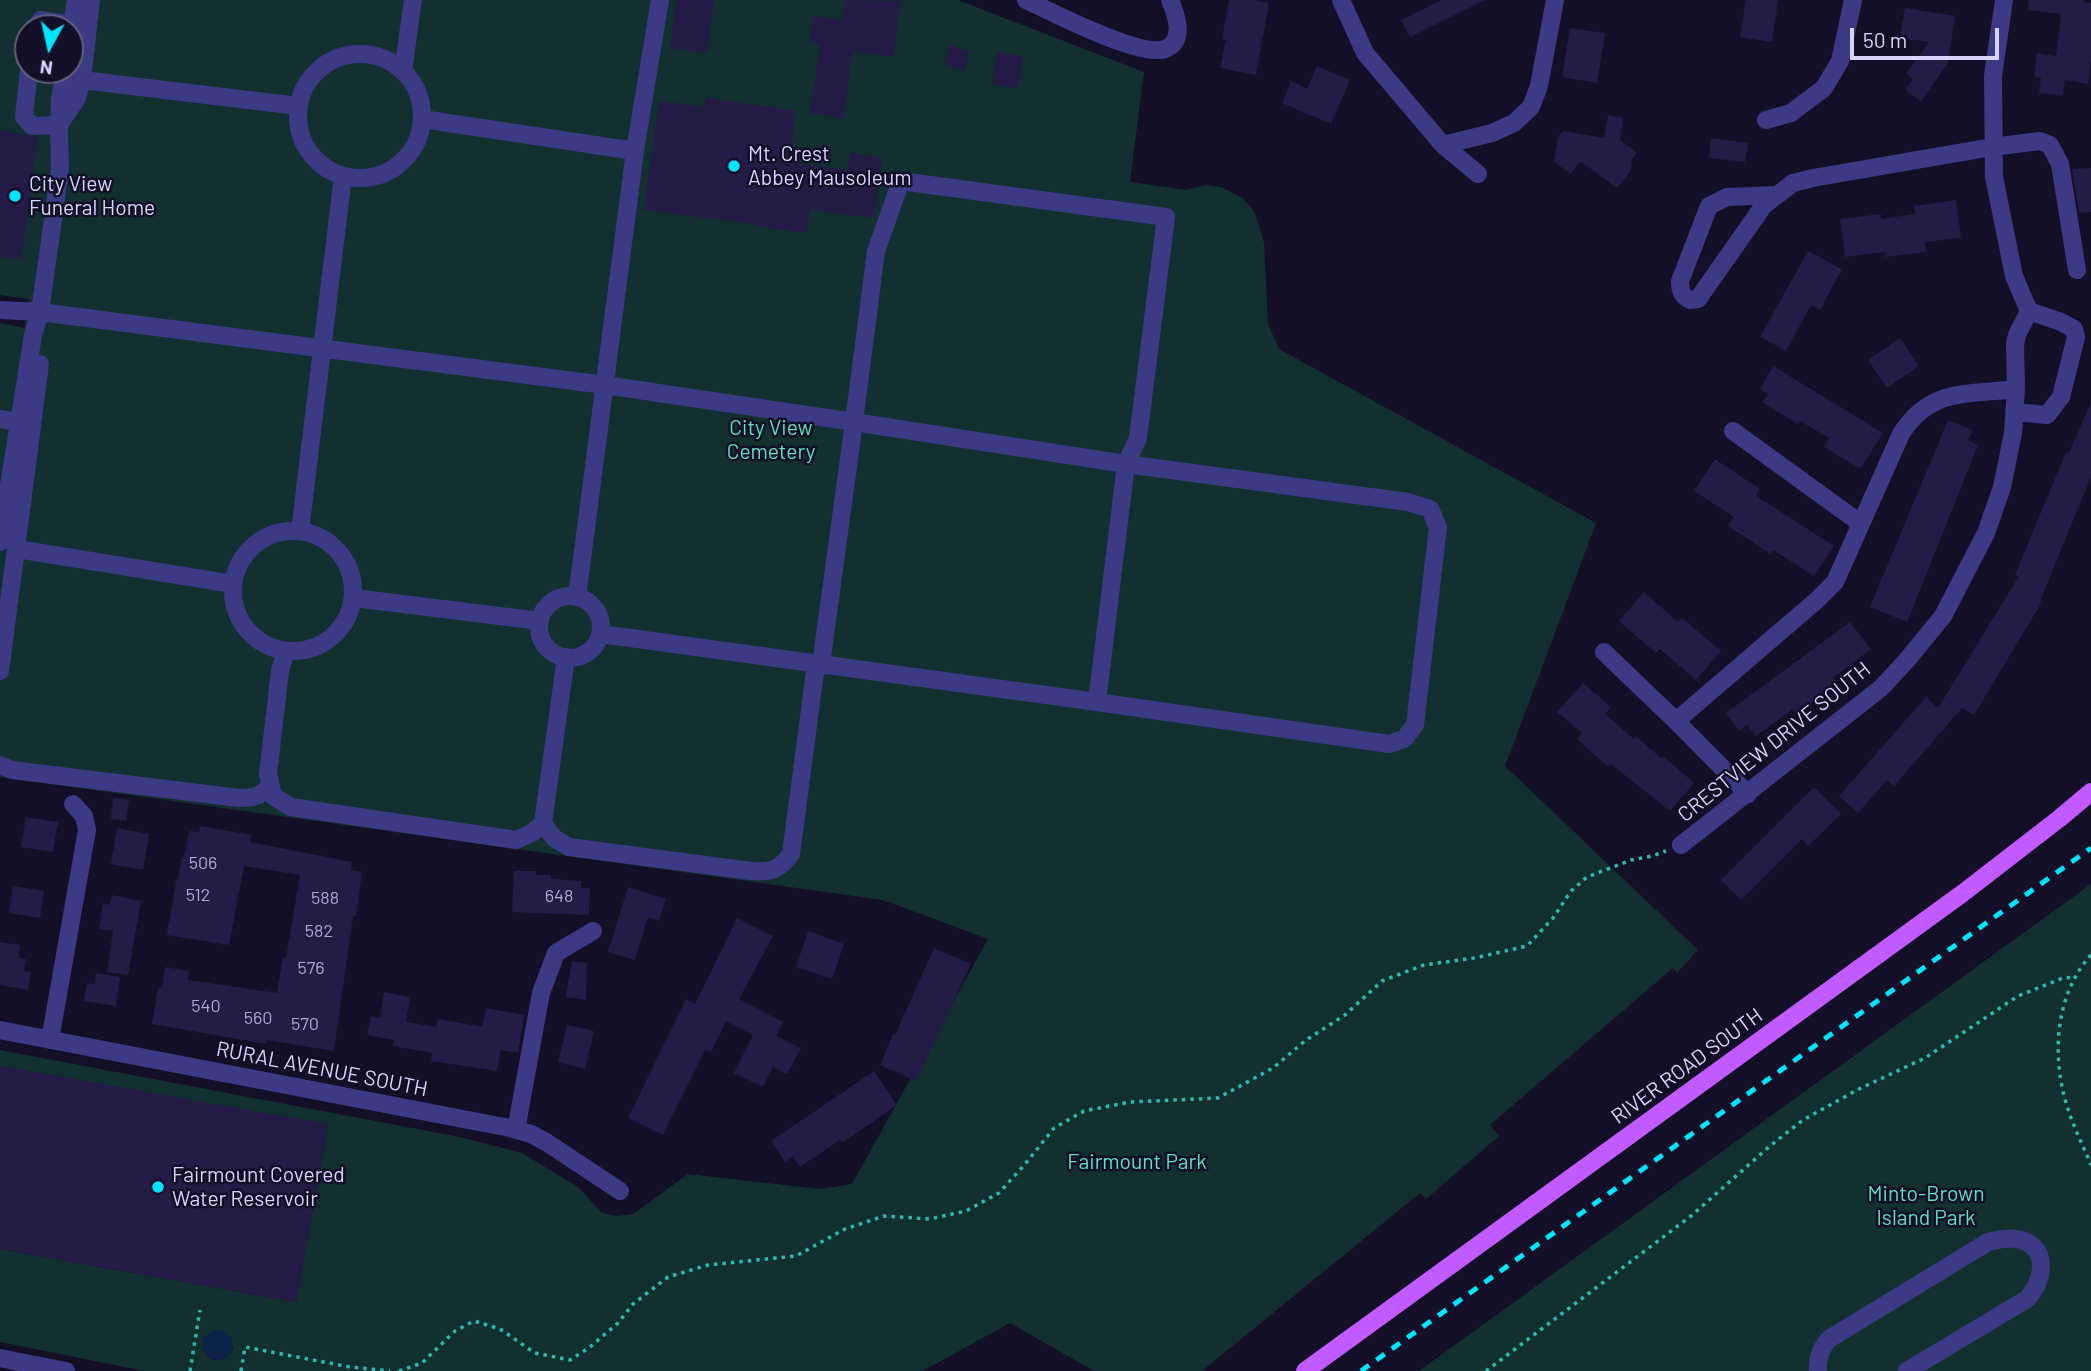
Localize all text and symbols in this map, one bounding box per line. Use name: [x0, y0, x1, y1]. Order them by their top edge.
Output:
north arrow: [14, 14, 84, 84]
scale bar: [1853, 14, 2002, 58]
text: 50 m: [1863, 27, 1907, 52]
text: N: [38, 56, 54, 81]
place label: Mt. Crest Abbey Mausoleum: [748, 141, 912, 191]
marker: Mt. Crest Abbey Mausoleum: [726, 158, 742, 174]
place label: City View Funeral Home: [29, 171, 155, 221]
marker: City View Funeral Home: [7, 188, 23, 204]
park label: City View Cemetery: [727, 415, 815, 465]
street label: CRESTVIEW DRIVE SOUTH: [1673, 657, 1875, 827]
house number: 506: [189, 852, 217, 874]
house number: 512: [186, 884, 210, 906]
house number: 648: [545, 885, 573, 907]
house number: 588: [311, 887, 339, 909]
house number: 582: [305, 920, 333, 942]
house number: 576: [297, 957, 325, 979]
house number: 540: [191, 995, 221, 1017]
street label: RIVER ROAD SOUTH: [1607, 1003, 1767, 1129]
house number: 560: [244, 1007, 272, 1029]
house number: 570: [291, 1013, 319, 1035]
street label: RURAL AVENUE SOUTH: [214, 1036, 430, 1102]
park label: Fairmount Park: [1067, 1149, 1207, 1175]
place label: Fairmount Covered Water Reservoir: [172, 1162, 345, 1212]
marker: Fairmount Covered Water Reservoir: [150, 1179, 166, 1195]
park label: Minto-Brown Island Park: [1868, 1181, 1984, 1231]

